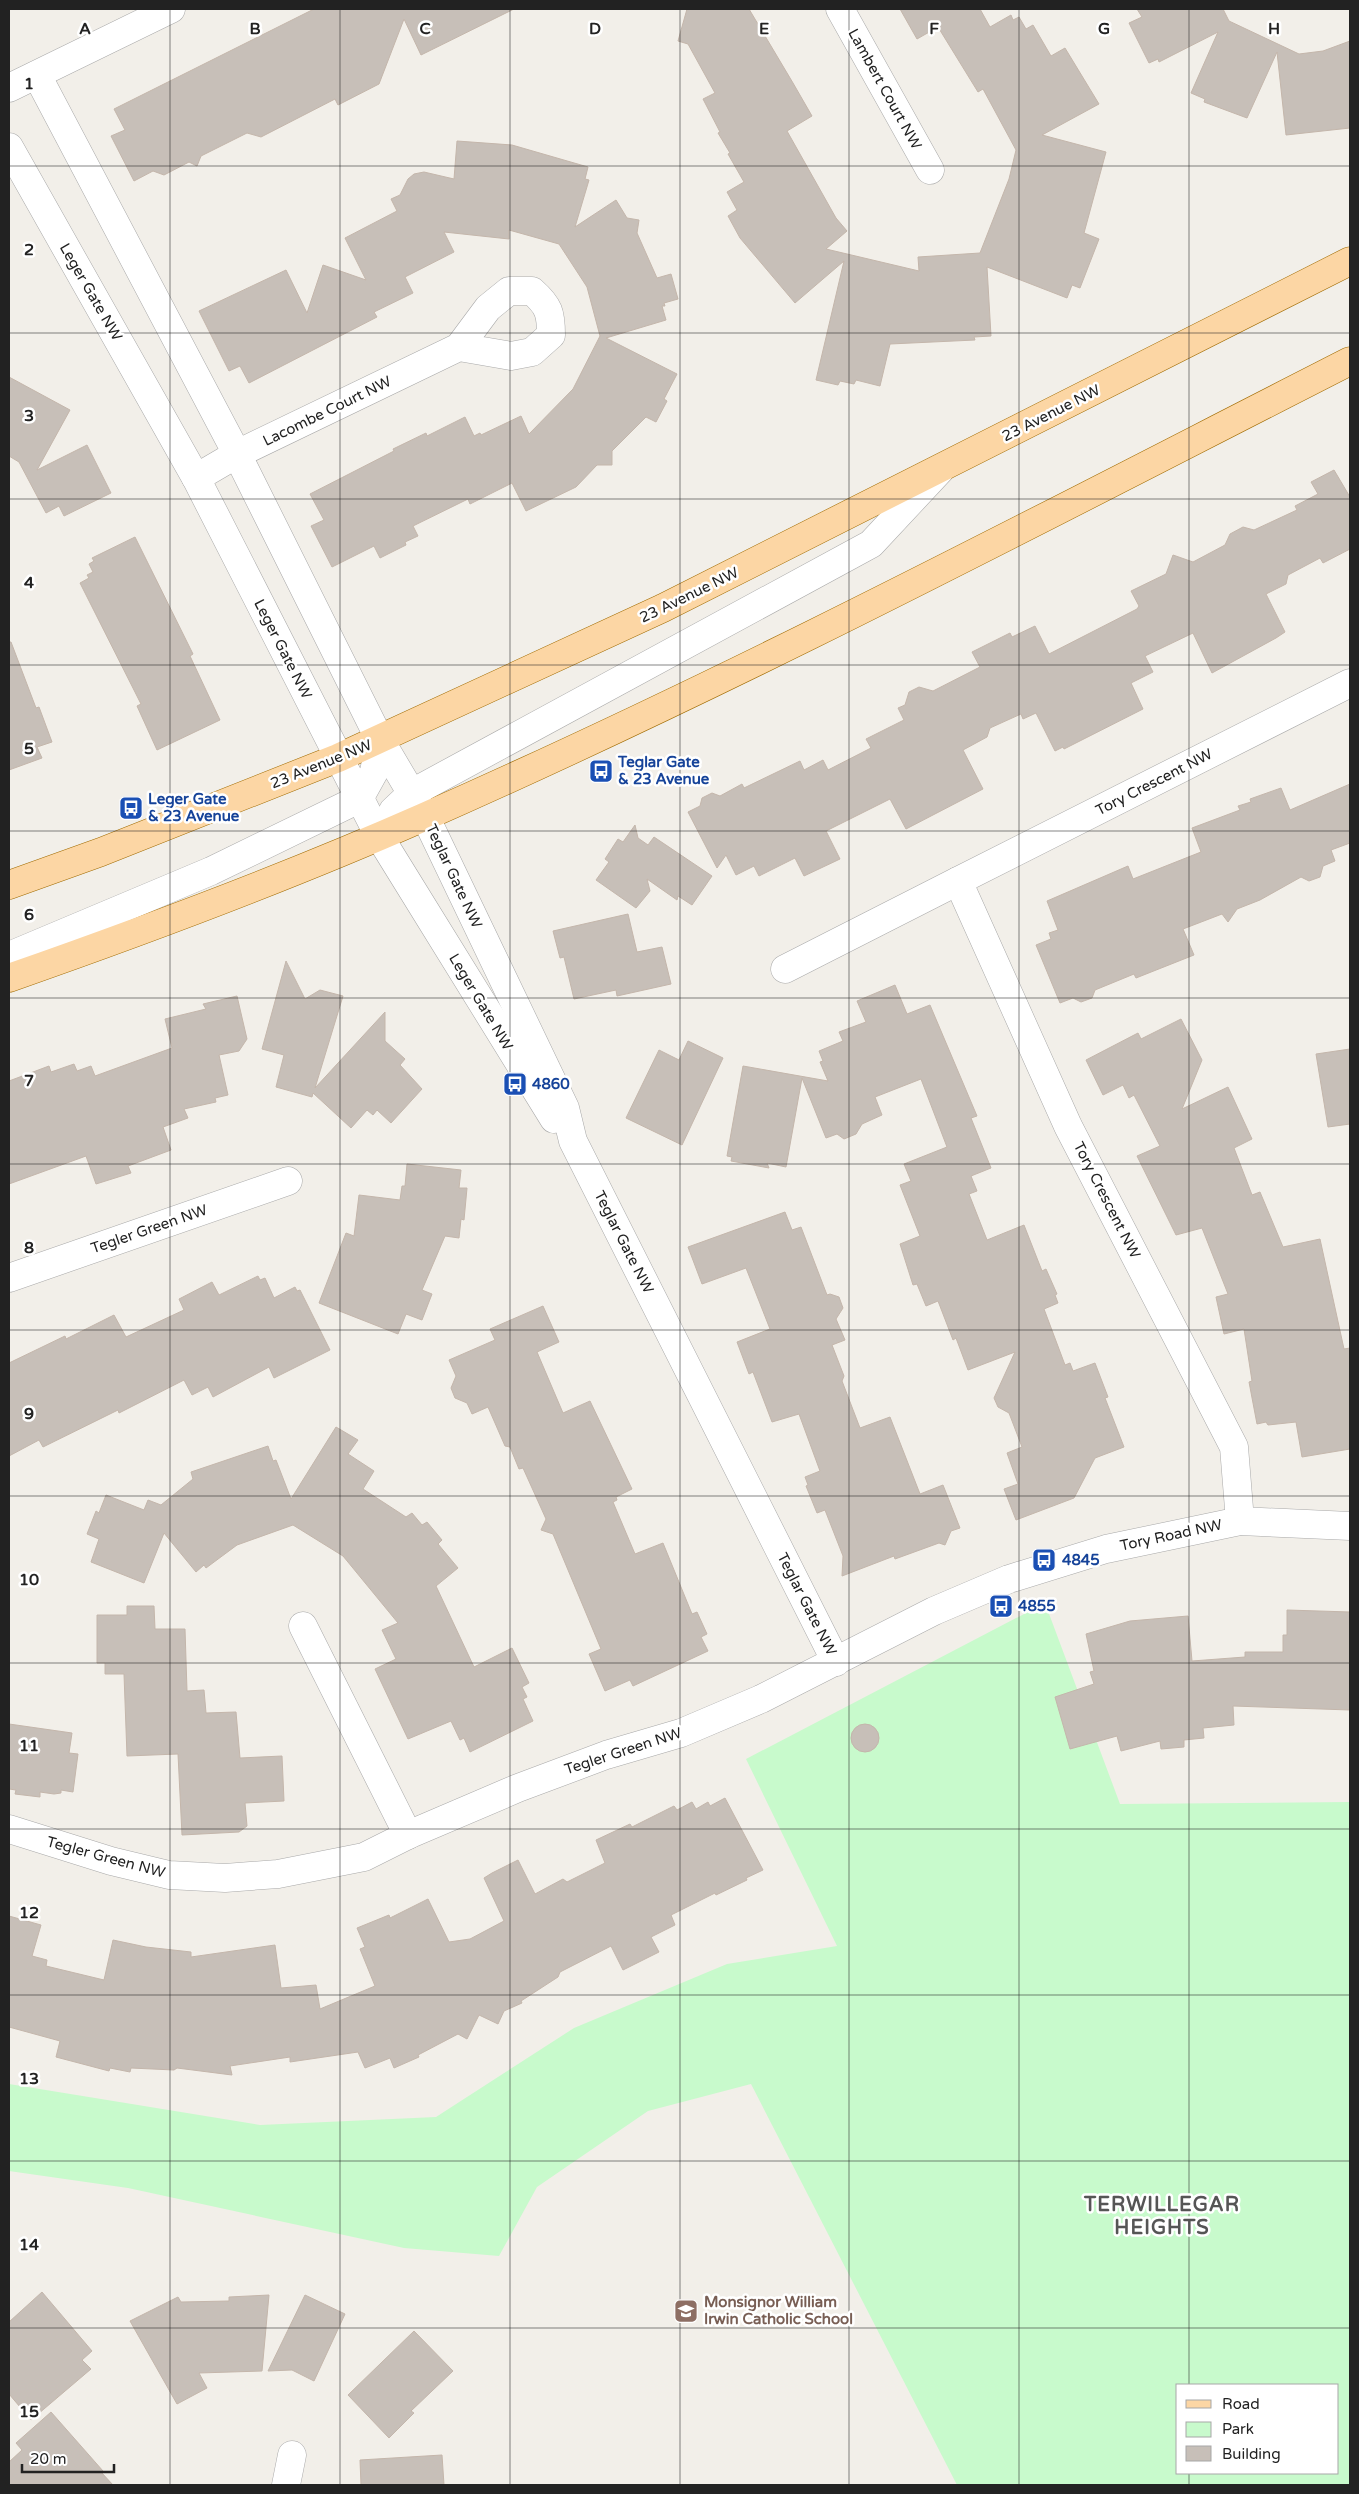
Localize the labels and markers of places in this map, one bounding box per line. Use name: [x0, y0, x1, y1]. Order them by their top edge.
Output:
place label: Teglar Gate & 23 Avenue: [617, 753, 710, 788]
bus stop icon: Teglar Gate & 23 Avenue: [588, 758, 614, 784]
place label: Leger Gate & 23 Avenue: [148, 790, 240, 825]
bus stop icon: Leger Gate & 23 Avenue: [118, 795, 144, 821]
bus stop icon: 4860: [502, 1071, 528, 1097]
place label: 4860: [532, 1075, 570, 1093]
bus stop icon: 4845: [1031, 1547, 1057, 1573]
place label: 4845: [1062, 1551, 1100, 1569]
bus stop icon: 4855: [988, 1593, 1014, 1619]
place label: 4855: [1018, 1597, 1056, 1615]
place label: Monsignor William Irwin Catholic School: [704, 2293, 853, 2328]
school or university icon: Monsignor William Irwin Catholic School: [673, 2298, 699, 2324]

